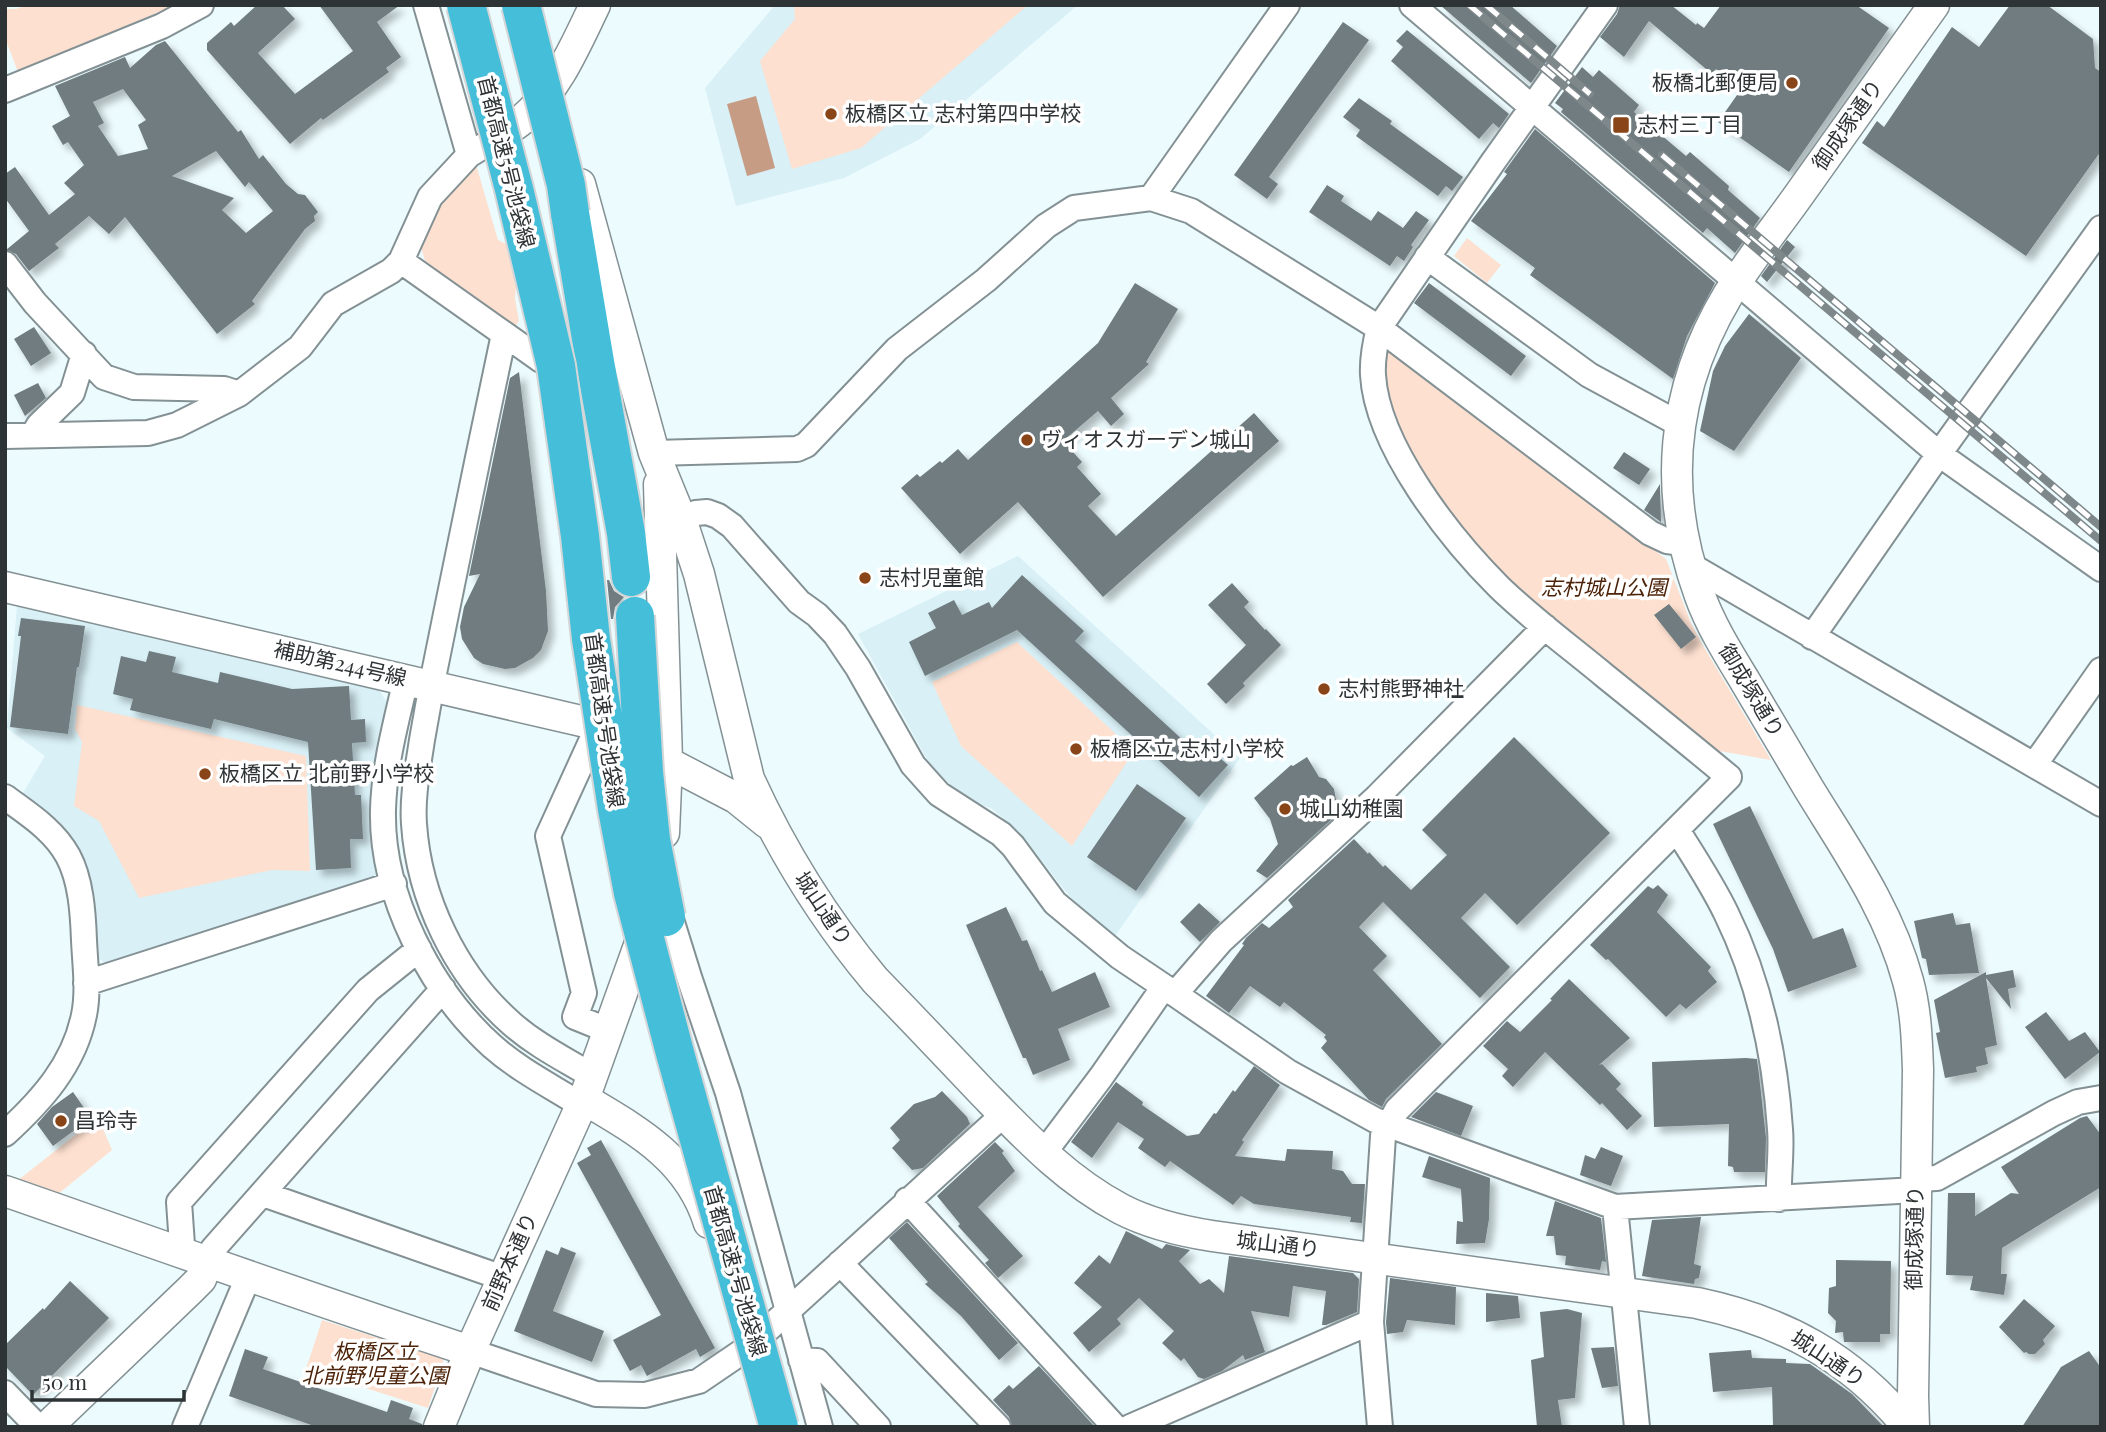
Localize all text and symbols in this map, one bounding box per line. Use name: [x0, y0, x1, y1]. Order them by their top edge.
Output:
place label: 板橋北郵便局: [1652, 67, 1778, 95]
street label: 首都高速5号池袋線: [473, 72, 543, 251]
street label: 御成塚通り: [1805, 73, 1888, 175]
marker: 板橋北郵便局: [1784, 75, 1800, 91]
place label: 板橋区立 志村第四中学校: [845, 98, 1081, 126]
marker: 板橋区立 志村第四中学校: [823, 106, 839, 122]
place label: 志村三丁目: [1637, 109, 1742, 137]
marker: 志村三丁目: [1611, 115, 1631, 135]
place label: ヴィオスガーデン城山: [1041, 424, 1251, 452]
marker: ヴィオスガーデン城山: [1019, 432, 1035, 448]
place label: 志村児童館: [879, 562, 984, 590]
marker: 志村児童館: [857, 570, 873, 586]
park label: 志村城山公園: [1541, 572, 1670, 600]
street label: 首都高速5号池袋線: [580, 630, 632, 809]
street label: 補助第244号線: [271, 633, 410, 691]
street label: 御成塚通り: [1714, 638, 1792, 742]
place label: 志村熊野神社: [1338, 673, 1464, 701]
marker: 志村熊野神社: [1316, 681, 1332, 697]
place label: 板橋区立 志村小学校: [1090, 733, 1284, 761]
marker: 板橋区立 志村小学校: [1068, 741, 1084, 757]
place label: 板橋区立 北前野小学校: [219, 758, 434, 786]
marker: 板橋区立 北前野小学校: [197, 766, 213, 782]
place label: 城山幼稚園: [1299, 793, 1404, 821]
marker: 城山幼稚園: [1277, 801, 1293, 817]
street label: 城山通り: [790, 865, 860, 951]
place label: 昌玲寺: [75, 1105, 138, 1133]
marker: 昌玲寺: [53, 1113, 69, 1129]
street label: 首都高速5号池袋線: [699, 1182, 775, 1359]
street label: 御成塚通り: [1898, 1185, 1928, 1291]
street label: 前野本通り: [474, 1208, 542, 1315]
street label: 城山通り: [1235, 1224, 1322, 1262]
street label: 城山通り: [1786, 1322, 1872, 1392]
park label: 板橋区立 北前野児童公園: [302, 1336, 451, 1388]
scale bar: [32, 1358, 184, 1402]
text: 50 m: [42, 1367, 88, 1395]

